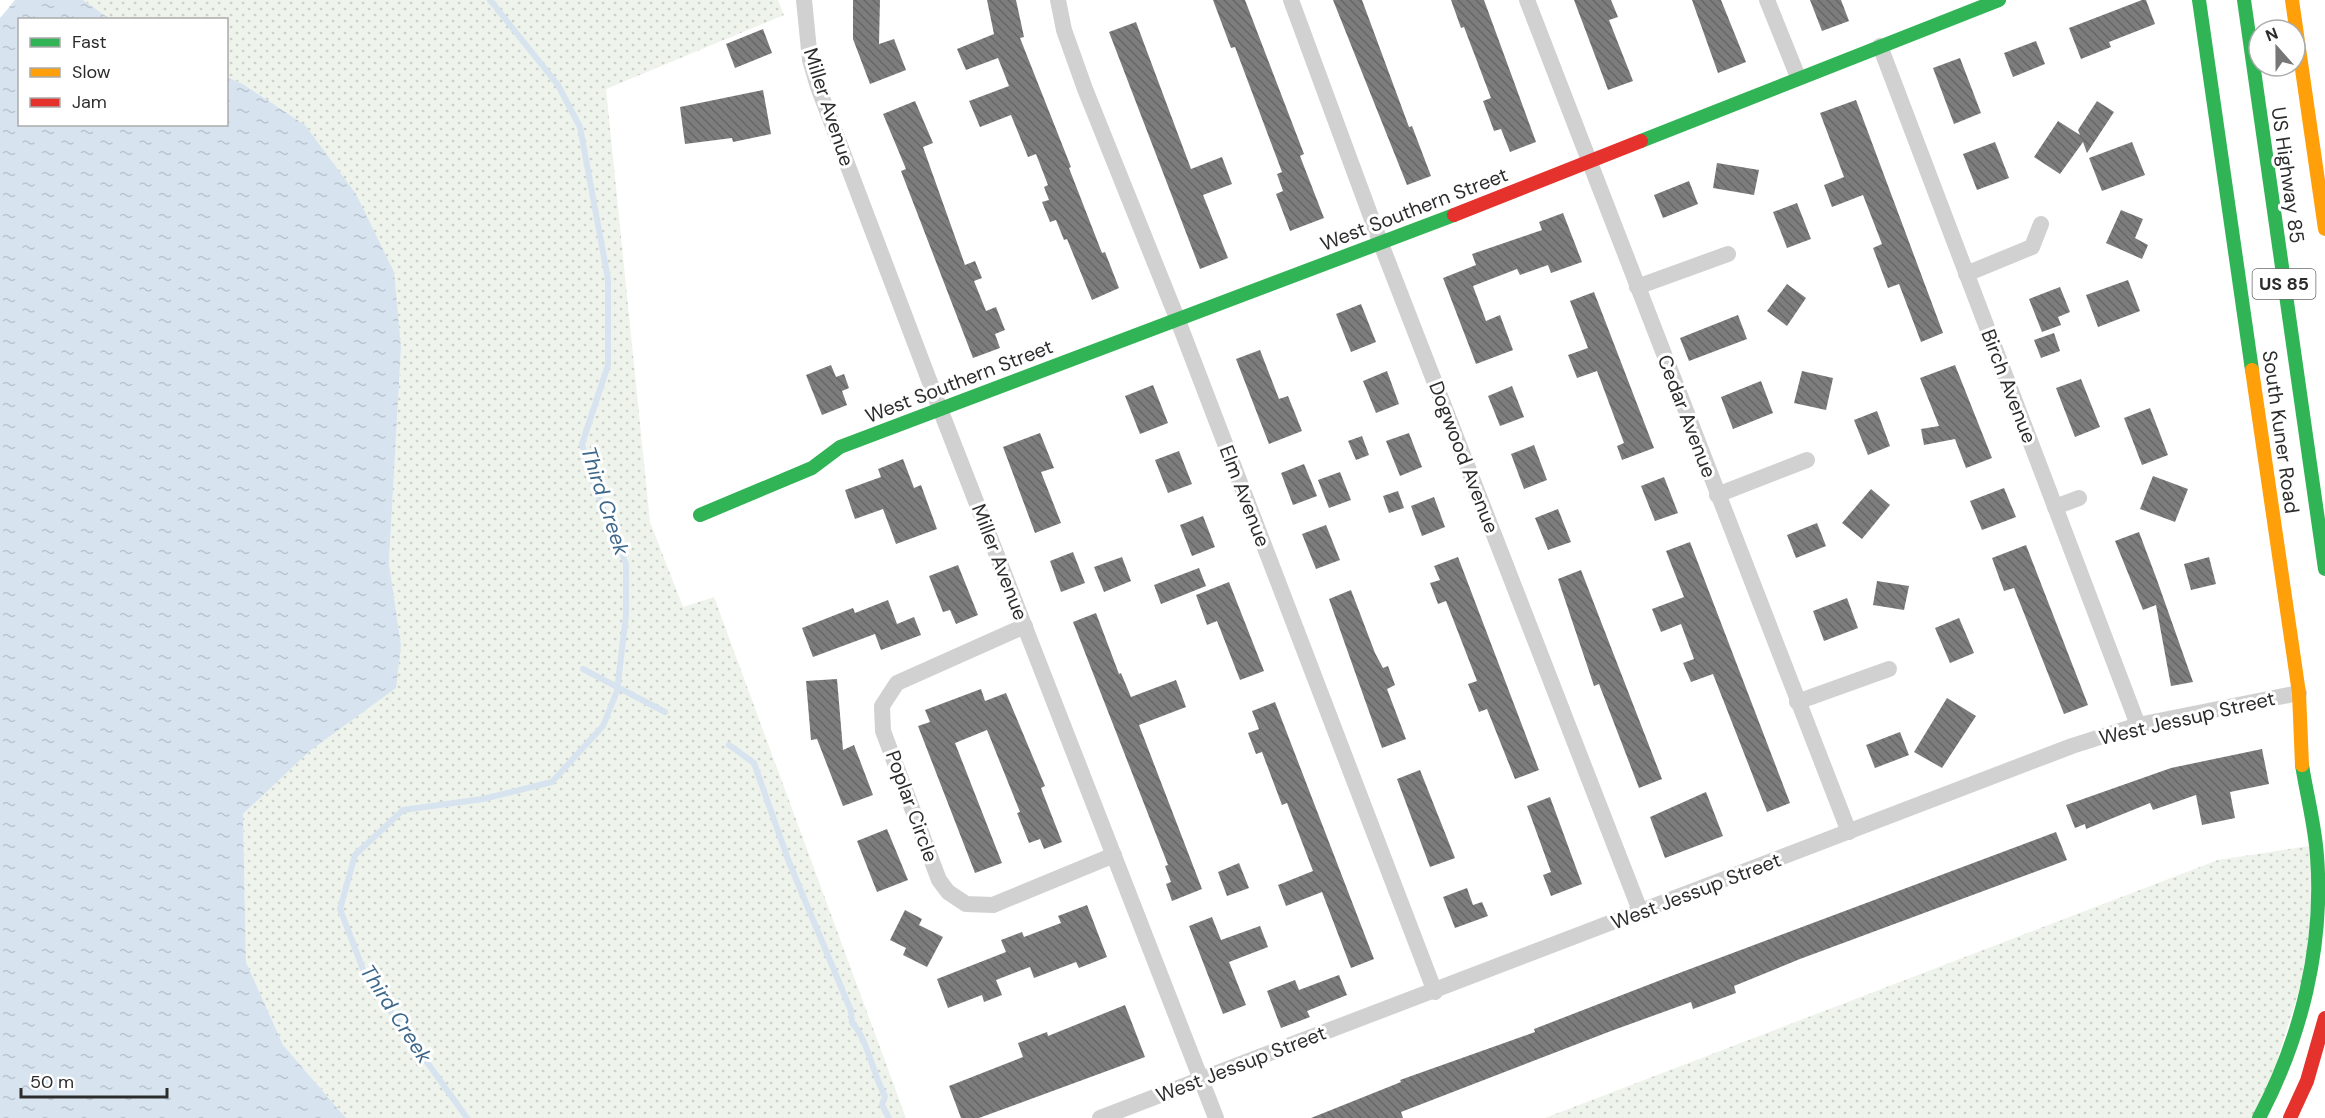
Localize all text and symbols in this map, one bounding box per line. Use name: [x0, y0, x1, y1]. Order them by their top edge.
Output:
legend: [18, 18, 228, 126]
north arrow: [2247, 18, 2307, 78]
text: N: [2263, 23, 2281, 46]
text: Fast: [72, 30, 107, 54]
street label: Miller Avenue: [798, 45, 860, 169]
text: Slow: [72, 60, 111, 84]
text: Jam: [72, 90, 107, 114]
street label: US Highway 85: [2266, 105, 2310, 245]
street label: West Southern Street: [1316, 161, 1512, 257]
road number: US 85: [2252, 269, 2316, 299]
street label: Birch Avenue: [1975, 325, 2043, 447]
street label: West Southern Street: [861, 333, 1057, 429]
street label: South Kuner Road: [2257, 349, 2305, 515]
street label: Cedar Avenue: [1652, 351, 1722, 481]
street label: Dogwood Avenue: [1423, 377, 1505, 537]
street label: Elm Avenue: [1214, 441, 1276, 551]
water label: Third Creek: [574, 443, 636, 559]
street label: Miller Avenue: [966, 500, 1034, 624]
street label: West Jessup Street: [2096, 685, 2278, 751]
street label: Poplar Circle: [880, 747, 944, 865]
street label: West Jessup Street: [1607, 847, 1785, 935]
water label: Third Creek: [354, 959, 439, 1069]
street label: West Jessup Street: [1152, 1020, 1330, 1108]
scale bar: [21, 1061, 166, 1099]
text: 50 m: [30, 1070, 74, 1094]

